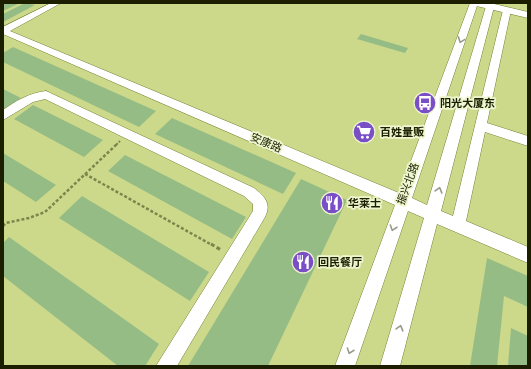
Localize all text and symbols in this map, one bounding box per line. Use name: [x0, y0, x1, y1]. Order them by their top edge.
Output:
one-way arrow: [457, 36, 465, 43]
bus stop icon: 阳光大厦东: [412, 90, 438, 116]
place label: 阳光大厦东: [440, 97, 495, 110]
supermarket icon: 百姓量贩: [351, 119, 377, 145]
place label: 百姓量贩: [380, 126, 424, 139]
street label: 安康路: [248, 131, 284, 155]
street label: 振兴北路: [394, 161, 422, 207]
one-way arrow: [434, 187, 443, 194]
restaurant icon: 华莱士: [319, 190, 345, 216]
place label: 华莱士: [348, 197, 381, 210]
one-way arrow: [389, 224, 398, 231]
restaurant icon: 回民餐厅: [290, 249, 316, 275]
place label: 回民餐厅: [318, 256, 362, 269]
one-way arrow: [395, 325, 404, 332]
one-way arrow: [346, 347, 355, 354]

